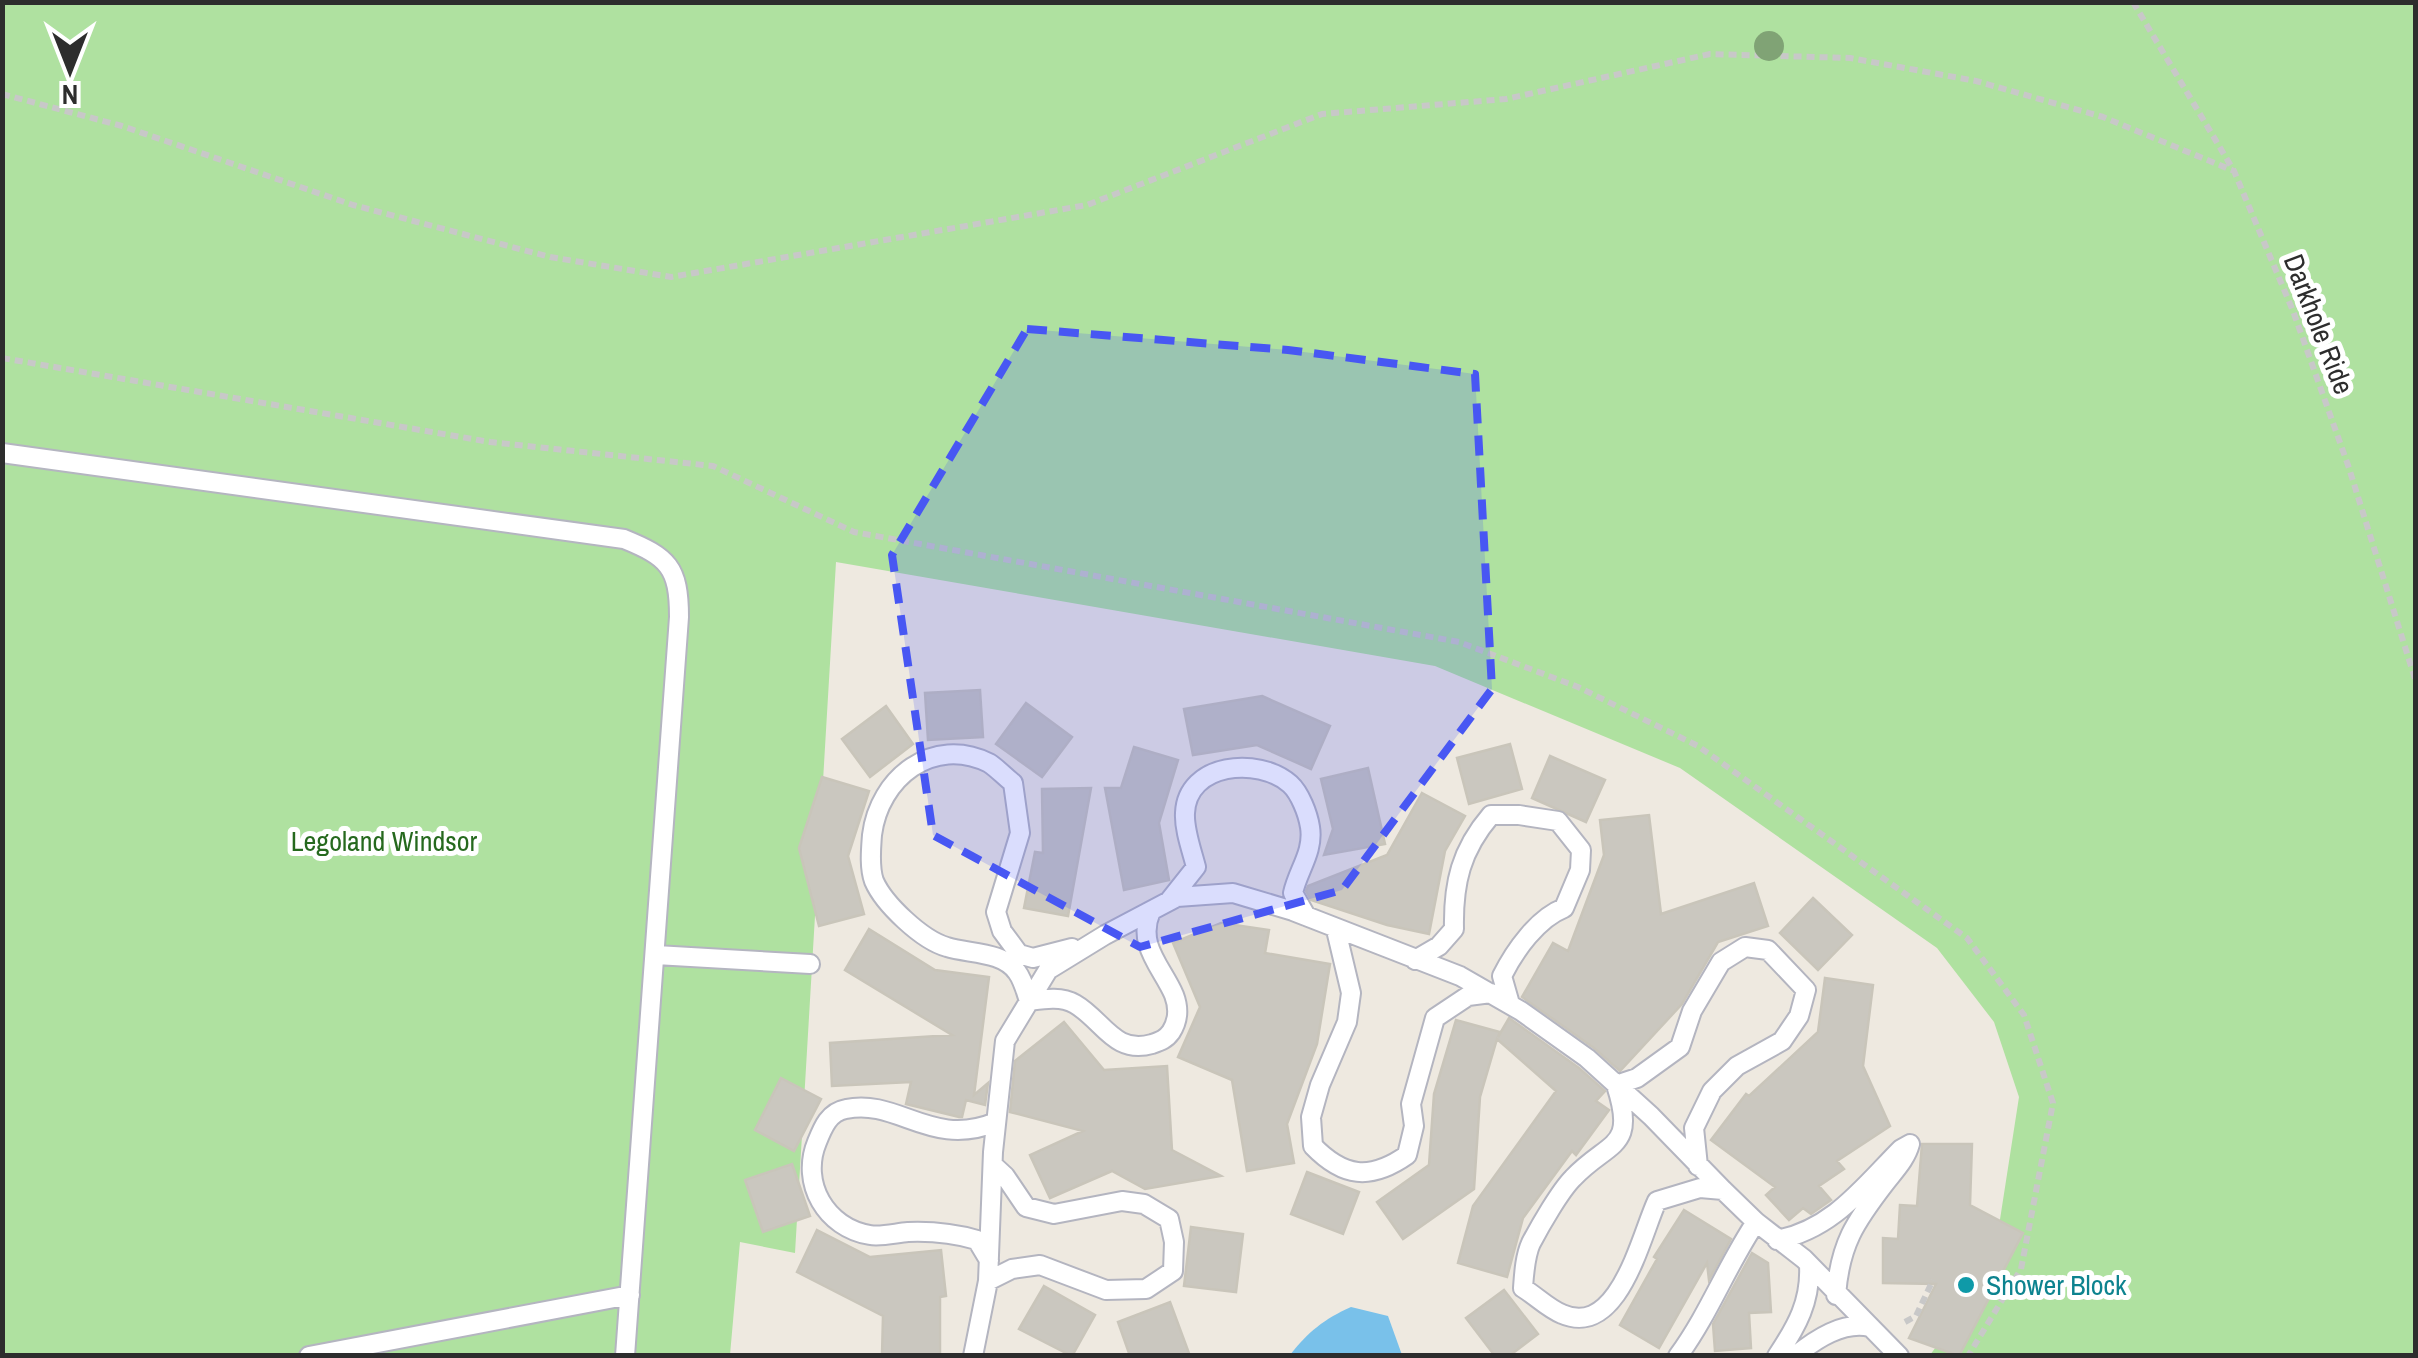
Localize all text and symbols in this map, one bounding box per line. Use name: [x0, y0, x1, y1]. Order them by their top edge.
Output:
north arrow: [20, 20, 120, 120]
text: N: [62, 76, 78, 114]
street label: Darkhole Ride: [2275, 249, 2363, 399]
park label: Legoland Windsor: [291, 822, 478, 860]
place label: Shower Block: [1986, 1266, 2127, 1304]
marker: Shower Block: [1955, 1274, 1977, 1296]

